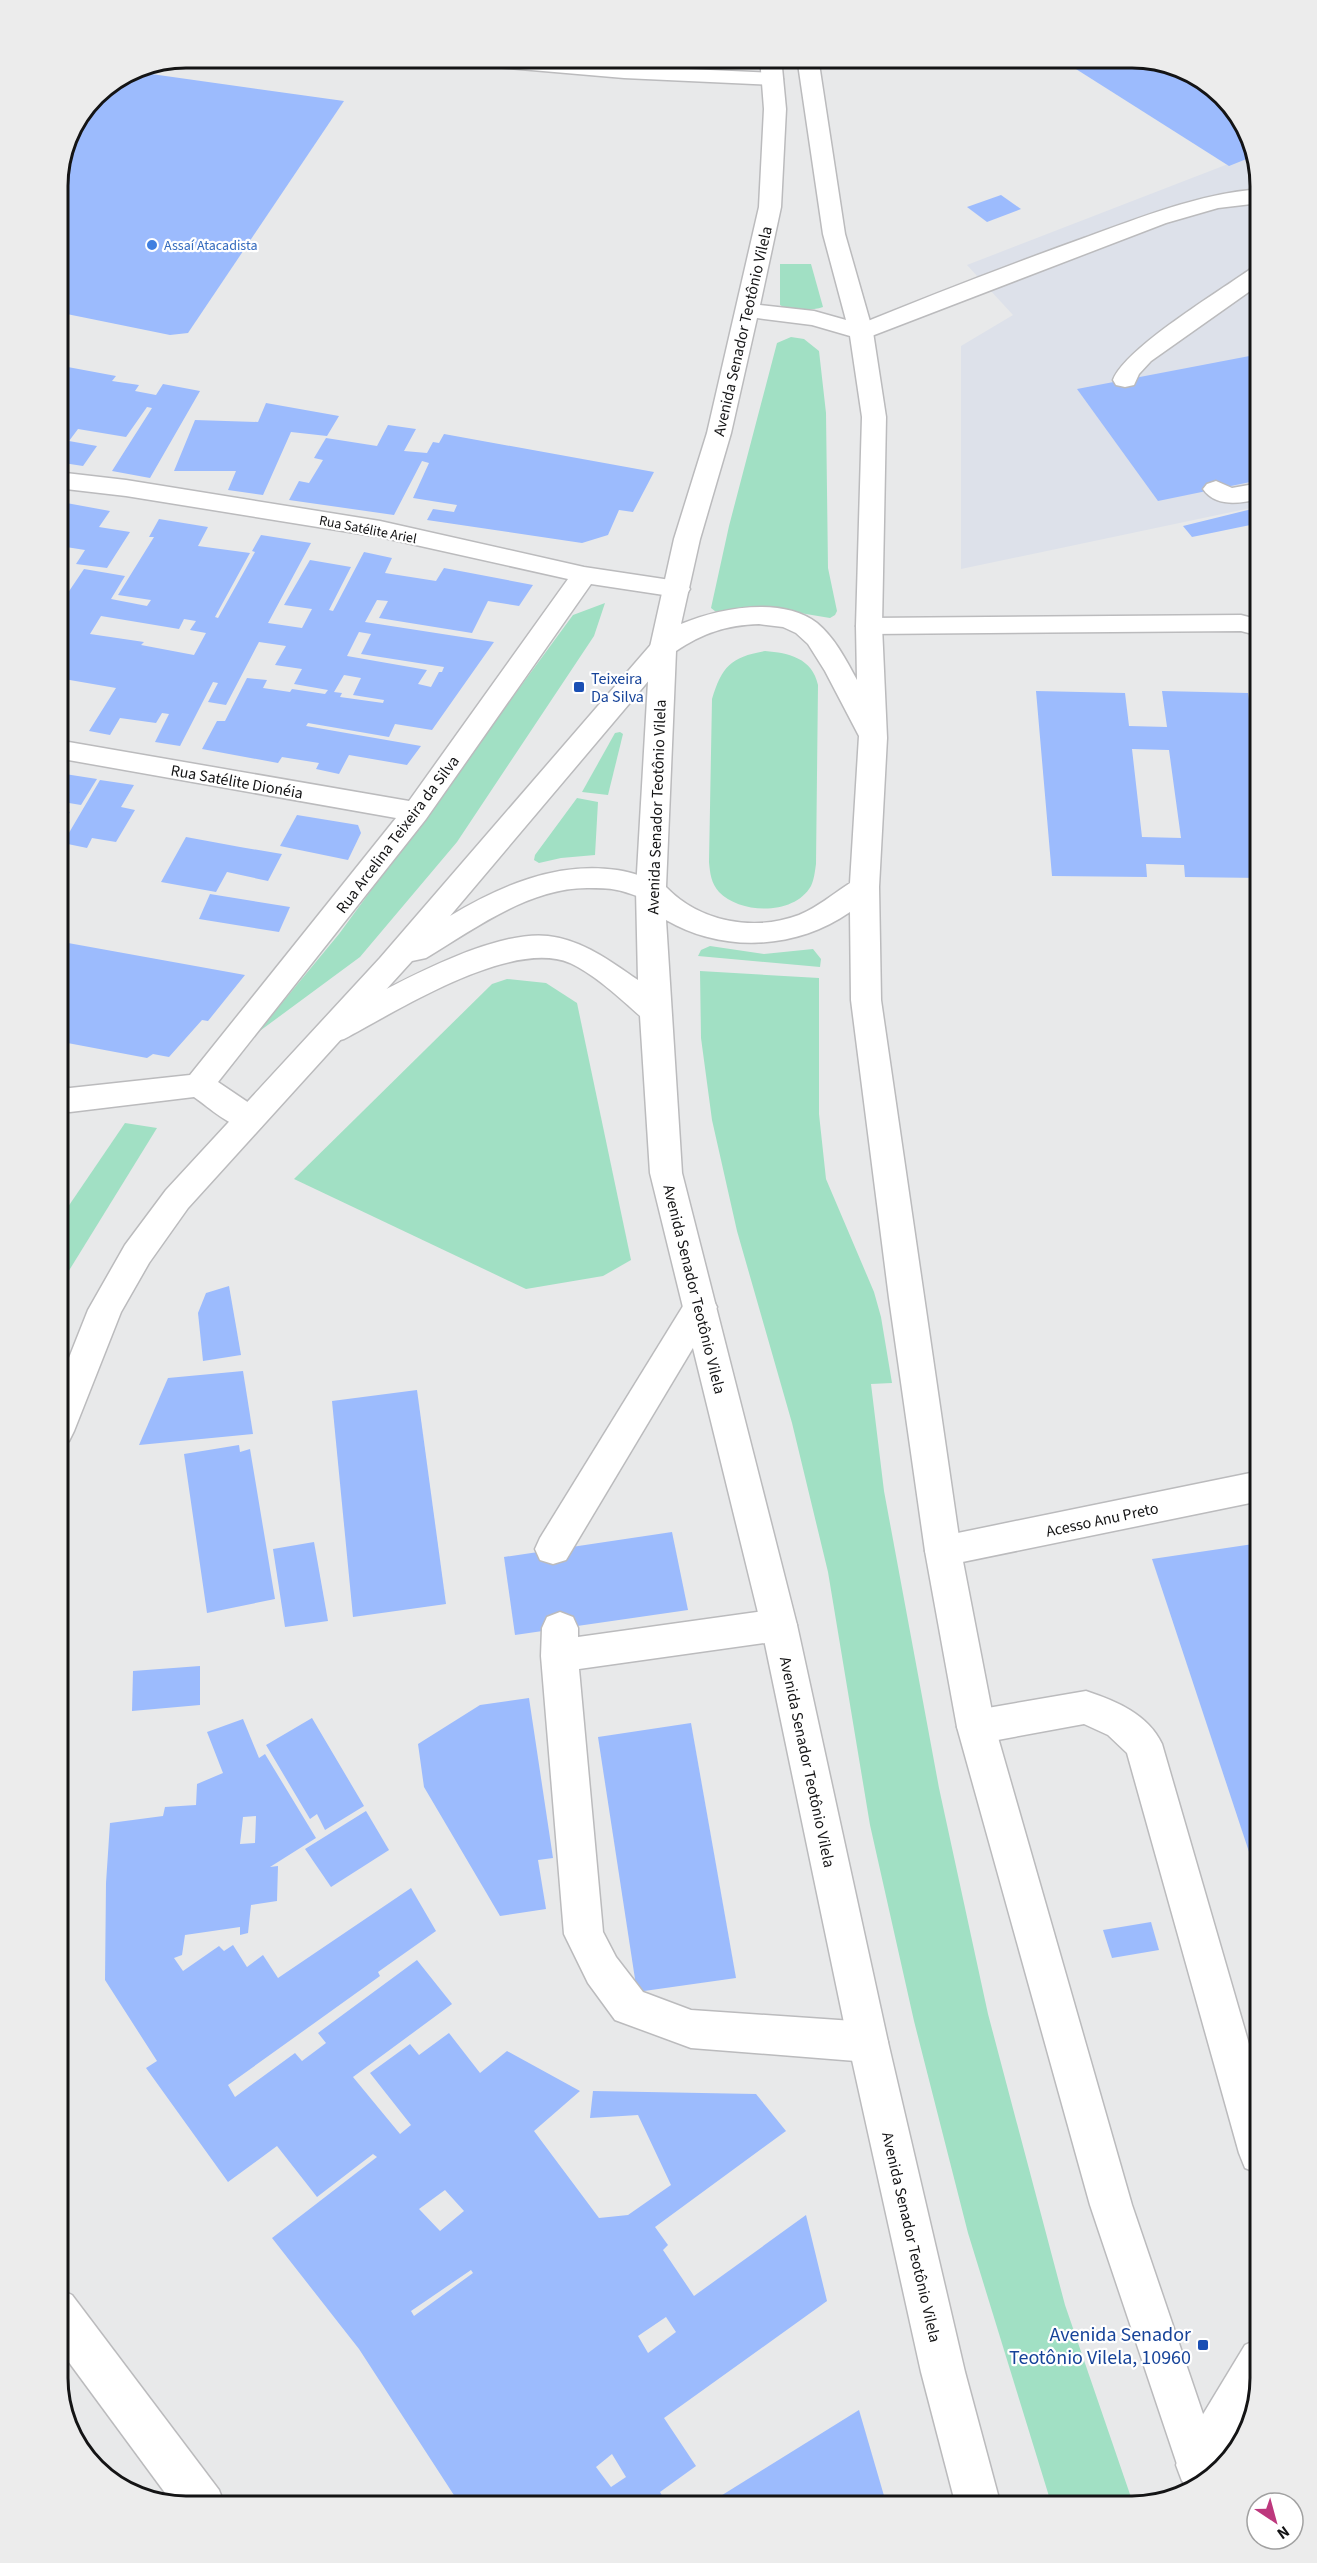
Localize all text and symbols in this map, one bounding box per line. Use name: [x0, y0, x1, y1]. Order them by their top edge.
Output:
street label: Avenida Senador Teotônio Vilela: [708, 224, 778, 438]
place label: Assaí Atacadista: [164, 236, 257, 256]
marker: Assaí Atacadista: [145, 238, 159, 252]
street label: Rua Satélite Ariel: [317, 511, 419, 549]
place label: Teixeira Da Silva: [591, 668, 644, 708]
marker: Teixeira Da Silva: [572, 680, 586, 694]
street label: Avenida Senador Teotônio Vilela: [642, 699, 672, 915]
street label: Rua Arcelina Teixeira da Silva: [331, 751, 465, 918]
street label: Rua Satélite Dionéia: [169, 760, 305, 804]
street label: Avenida Senador Teotônio Vilela: [657, 1182, 731, 1396]
street label: Acesso Anu Preto: [1044, 1497, 1160, 1543]
street label: Avenida Senador Teotônio Vilela: [774, 1655, 840, 1870]
street label: Avenida Senador Teotônio Vilela: [876, 2130, 946, 2344]
place label: Avenida Senador Teotônio Vilela, 10960: [1009, 2321, 1191, 2372]
marker: Avenida Senador Teotônio Vilela, 10960: [1196, 2338, 1210, 2352]
north arrow: [1245, 2491, 1305, 2551]
text: N: [1272, 2520, 1294, 2544]

